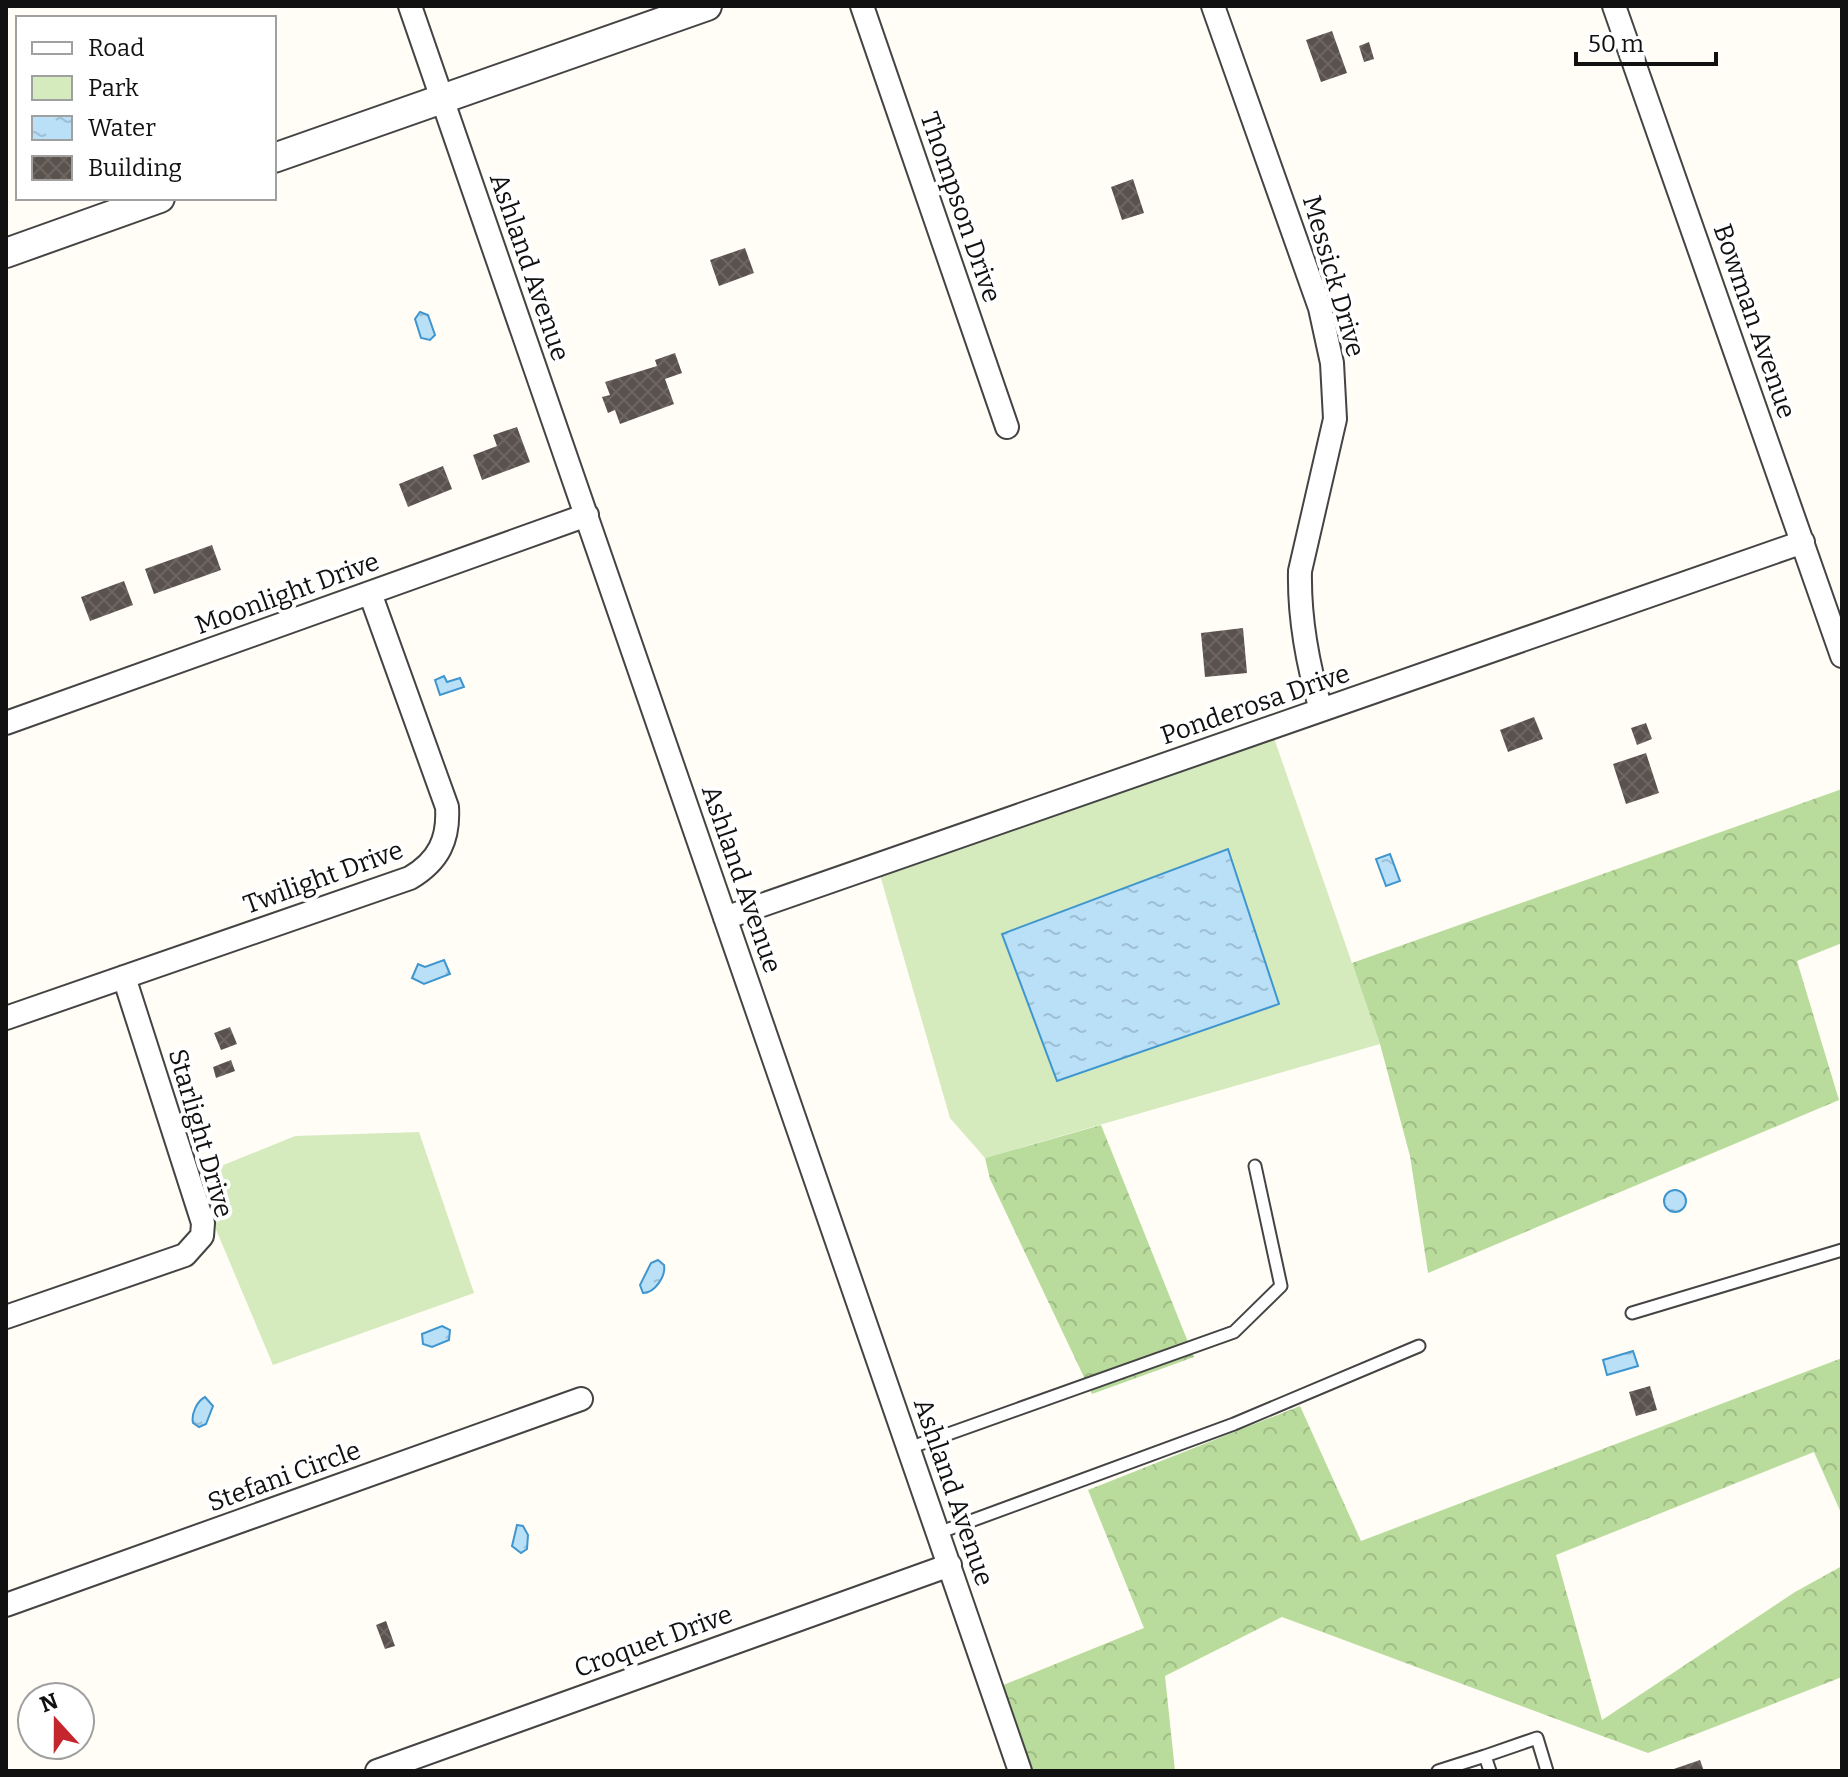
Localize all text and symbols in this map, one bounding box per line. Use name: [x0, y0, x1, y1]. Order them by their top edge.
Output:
legend: [16, 16, 276, 200]
scale bar: [1576, 16, 1716, 66]
text: 50 m: [1588, 30, 1644, 58]
text: Road: [88, 34, 144, 62]
text: Park: [88, 74, 139, 102]
street label: Thompson Drive: [913, 108, 1008, 307]
text: Water: [88, 114, 156, 142]
text: Building: [88, 154, 182, 182]
street label: Ashland Avenue: [483, 169, 576, 365]
street label: Messick Drive: [1296, 192, 1371, 360]
street label: Bowman Avenue: [1707, 220, 1802, 422]
street label: Moonlight Drive: [191, 546, 383, 641]
street label: Ponderosa Drive: [1157, 658, 1354, 751]
street label: Ashland Avenue: [695, 781, 788, 977]
street label: Twilight Drive: [239, 834, 407, 921]
street label: Starlight Drive: [162, 1045, 239, 1221]
street label: Ashland Avenue: [907, 1394, 1000, 1590]
street label: Stefani Circle: [204, 1434, 365, 1518]
street label: Croquet Drive: [570, 1599, 736, 1684]
north arrow: [16, 1681, 96, 1761]
text: N: [36, 1687, 62, 1718]

